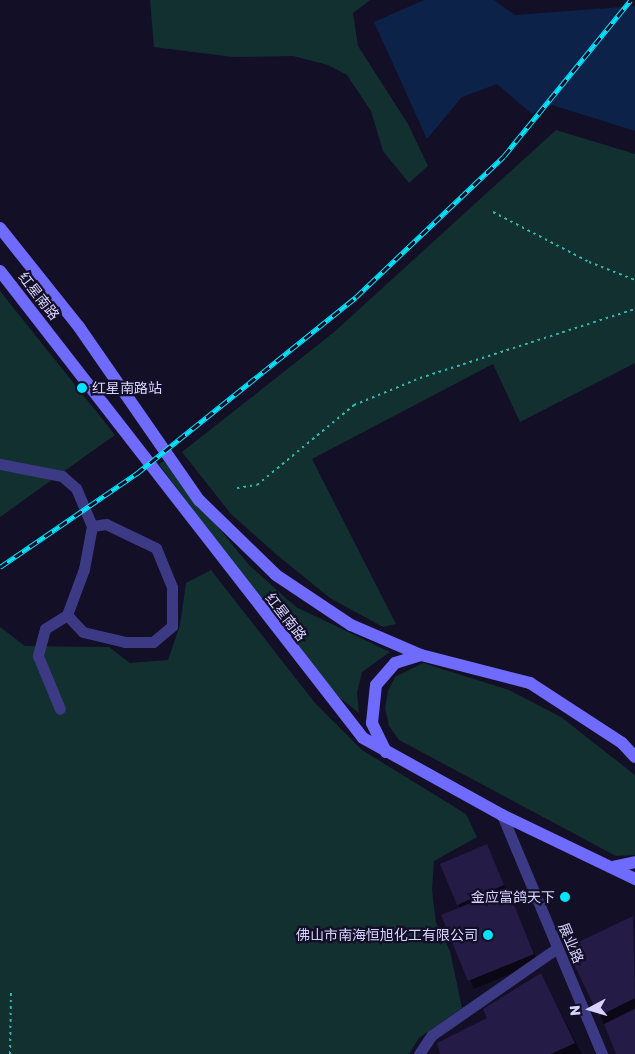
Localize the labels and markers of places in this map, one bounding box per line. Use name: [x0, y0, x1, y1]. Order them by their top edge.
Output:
place label: 红星南路站: [92, 380, 162, 396]
marker: 红星南路站: [76, 382, 88, 394]
place label: 金应富鸽天下: [471, 889, 555, 905]
marker: 金应富鸽天下: [559, 891, 571, 903]
place label: 佛山市南海恒旭化工有限公司: [296, 927, 478, 943]
marker: 佛山市南海恒旭化工有限公司: [482, 929, 494, 941]

